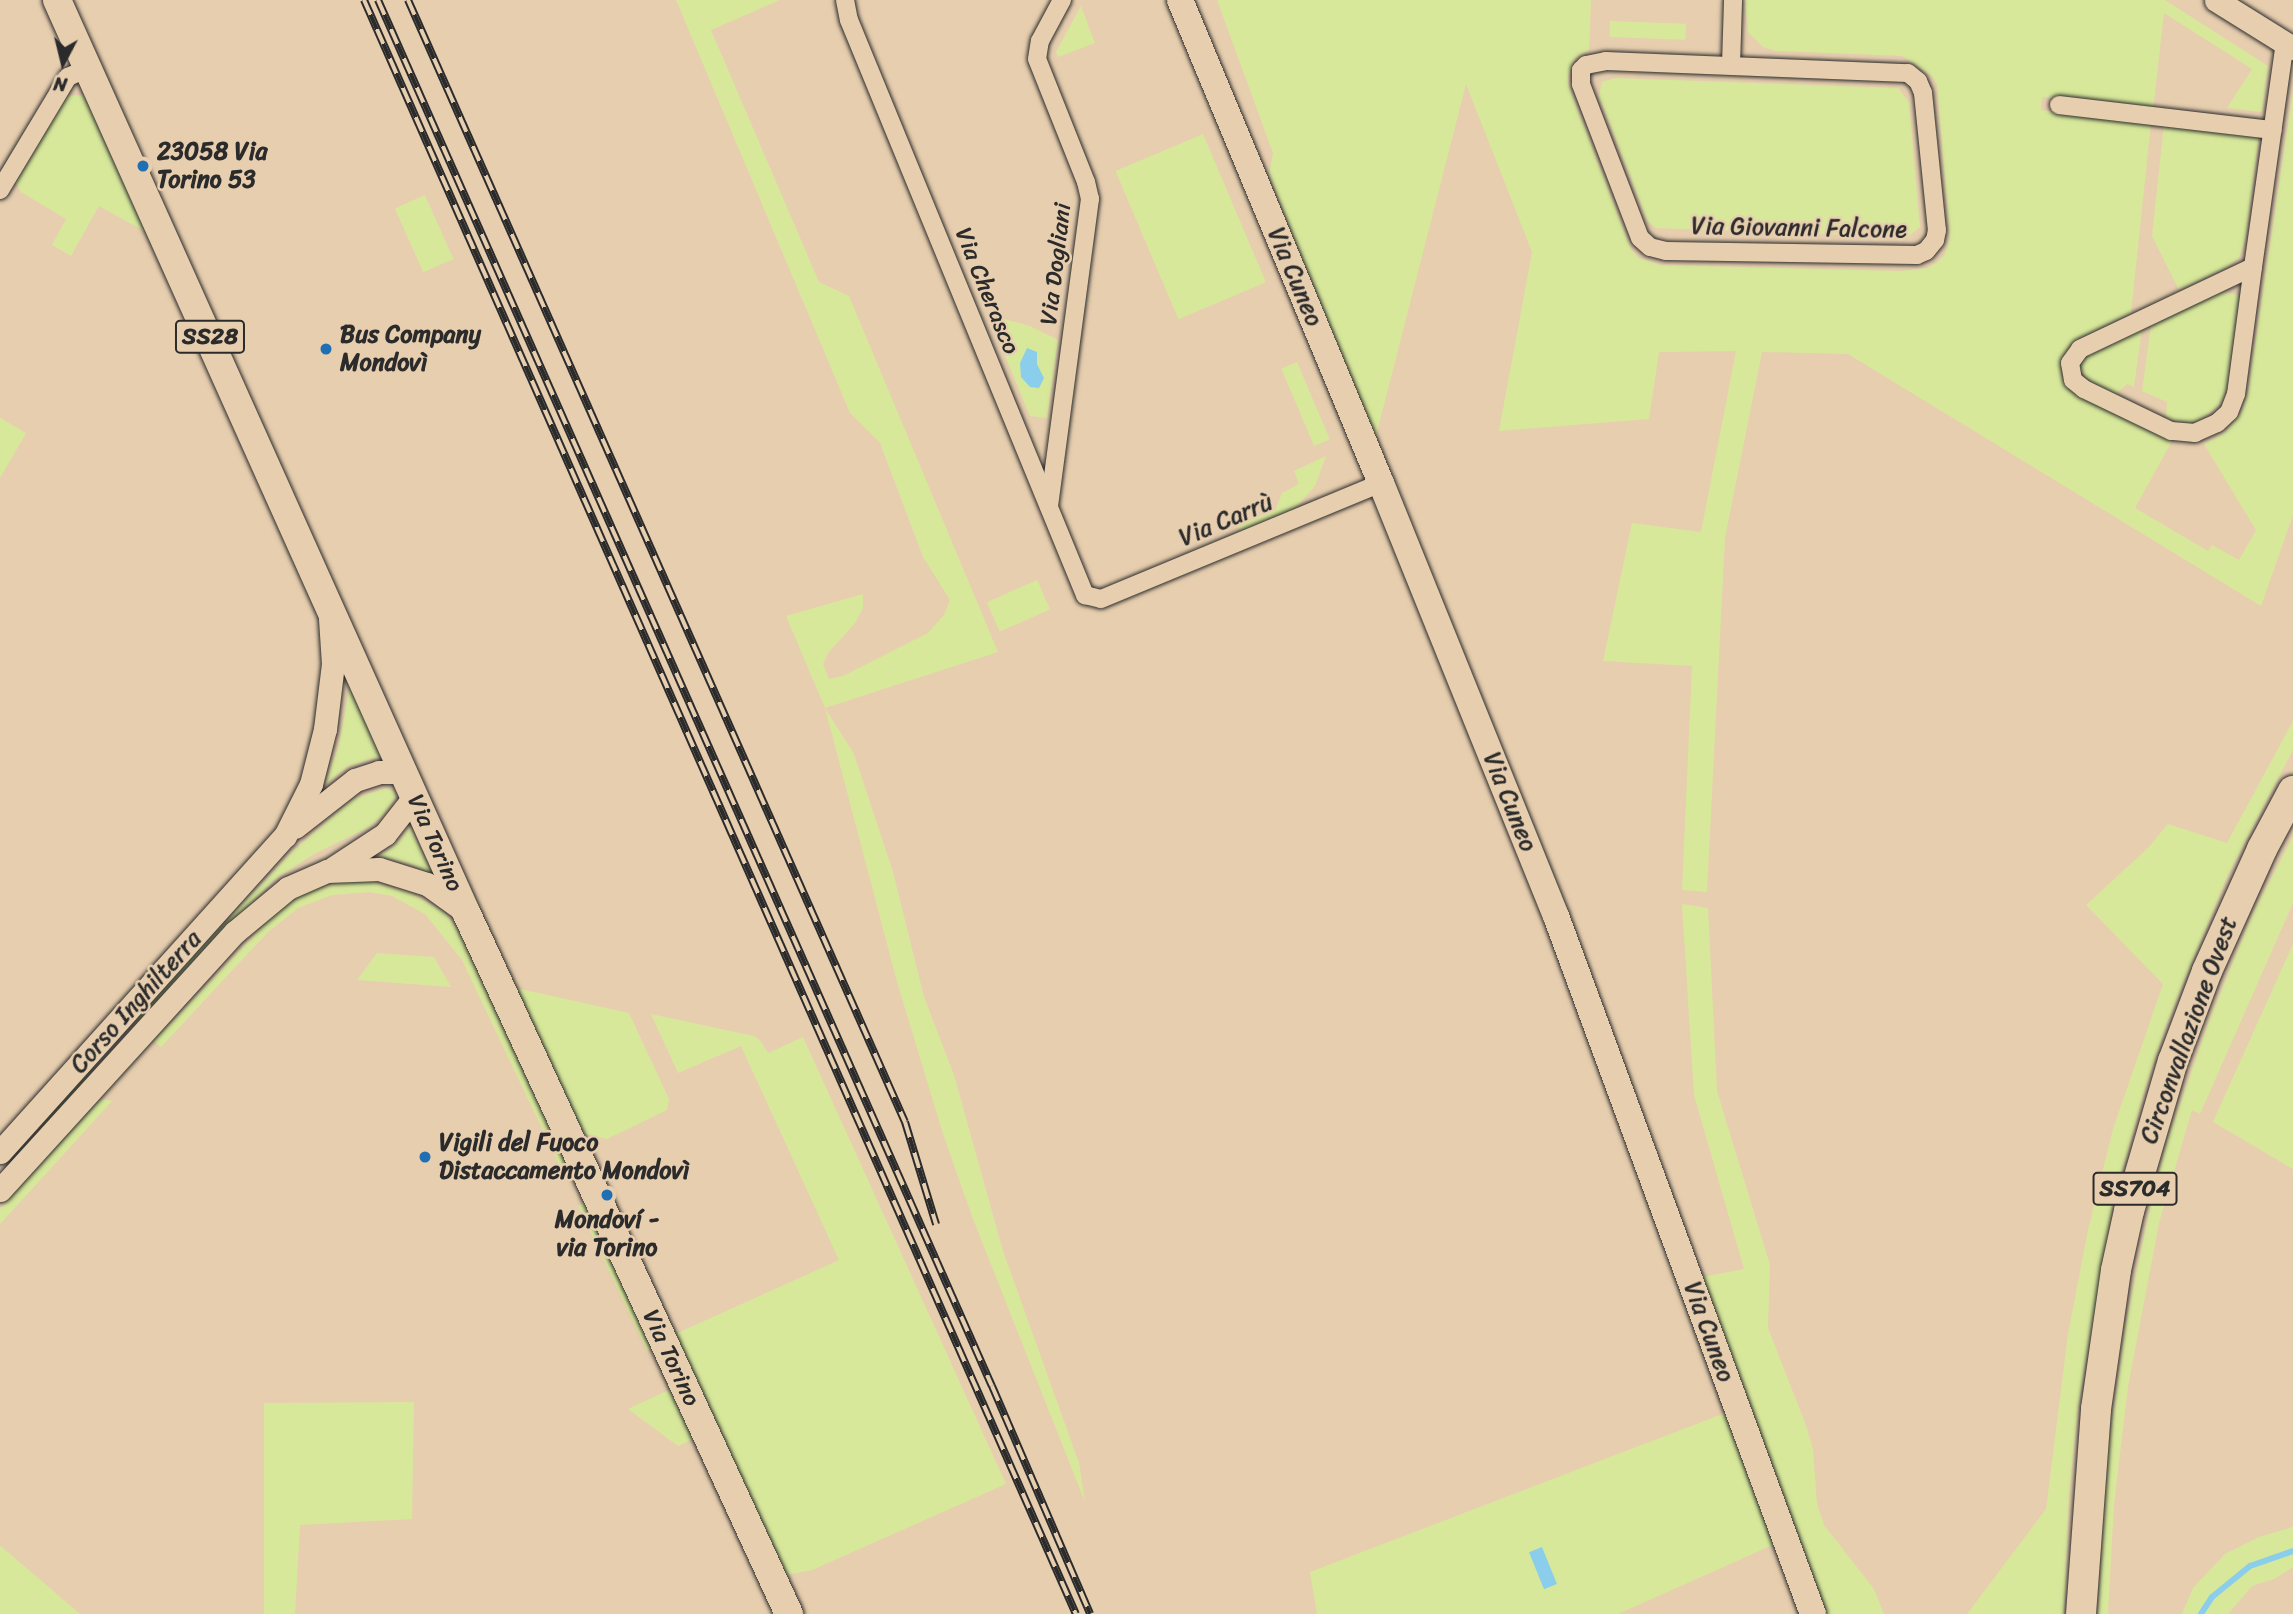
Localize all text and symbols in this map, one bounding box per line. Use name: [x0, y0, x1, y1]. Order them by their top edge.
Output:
north arrow: [28, 28, 98, 98]
text: N: [52, 67, 69, 102]
place label: 23058 Via Torino 53: [157, 138, 267, 194]
marker: 23058 Via Torino 53: [135, 158, 151, 174]
street label: Via Dogliani: [1034, 201, 1078, 327]
street label: Via Giovanni Falcone: [1691, 212, 1907, 244]
street label: Via Cherasco: [948, 223, 1026, 359]
street label: Via Cuneo: [1261, 223, 1329, 331]
road number: SS28: [173, 318, 247, 356]
place label: Bus Company Mondovì: [340, 321, 481, 377]
marker: Bus Company Mondovì: [318, 341, 334, 357]
street label: Via Carrù: [1175, 487, 1277, 553]
street label: Via Cuneo: [1477, 748, 1543, 856]
street label: Via Torino: [401, 790, 469, 896]
street label: Circonvallazione Ovest: [2135, 913, 2243, 1147]
street label: Corso Inghilterra: [65, 925, 207, 1079]
place label: Vigili del Fuoco Distaccamento Mondovì: [439, 1129, 690, 1185]
marker: Vigili del Fuoco Distaccamento Mondovì: [417, 1149, 433, 1165]
road number: SS704: [2091, 1170, 2179, 1208]
marker: Mondoví - via Torino: [599, 1187, 615, 1203]
place label: Mondoví - via Torino: [555, 1206, 659, 1262]
street label: Via Cuneo: [1678, 1278, 1740, 1386]
street label: Via Torino: [636, 1305, 706, 1411]

